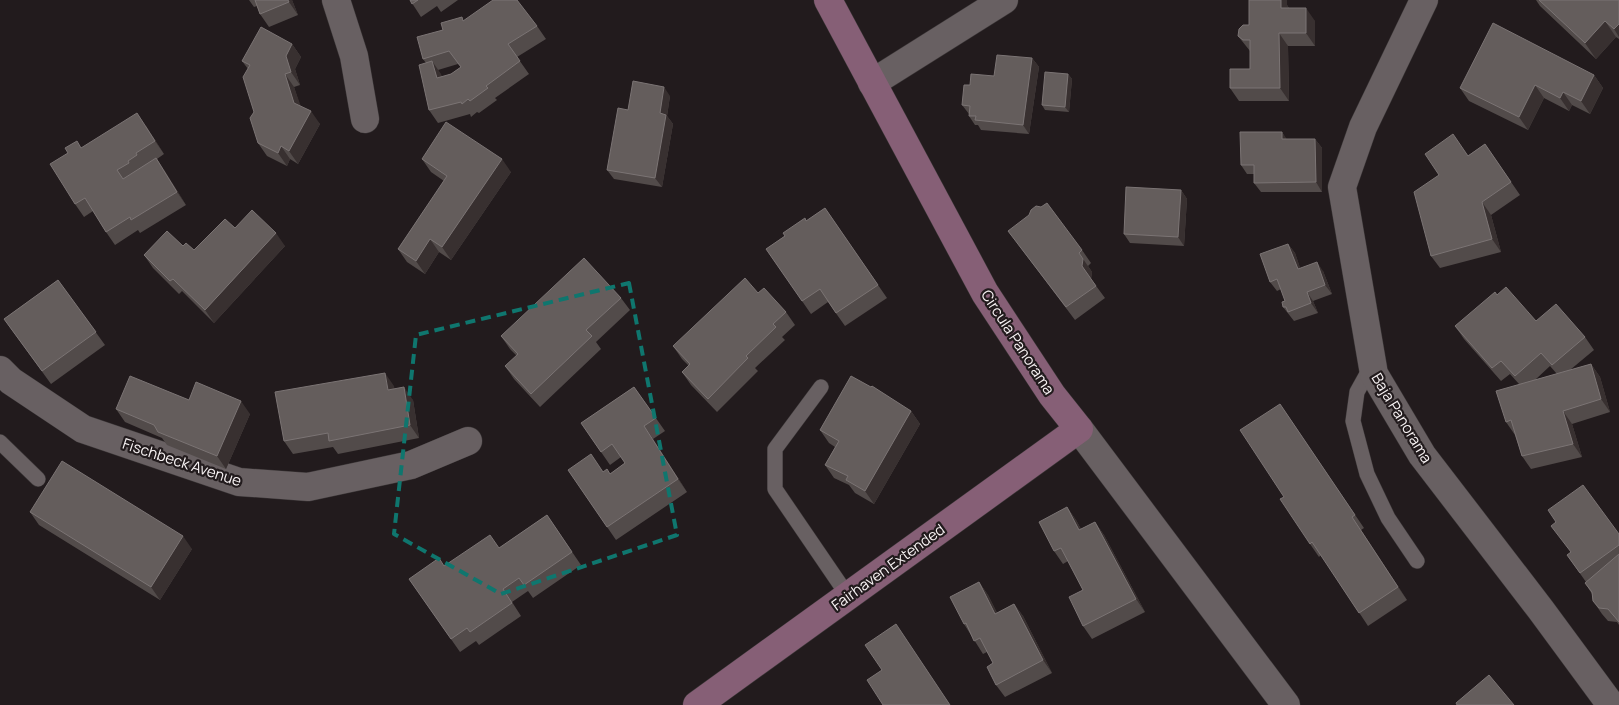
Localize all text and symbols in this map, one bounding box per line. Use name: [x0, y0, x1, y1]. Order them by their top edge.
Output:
street label: Circula Panorama: [976, 286, 1060, 398]
street label: Baja Panorama: [1367, 369, 1437, 467]
street label: Fischbeck Avenue: [120, 433, 244, 491]
street label: Fairhaven Extended: [827, 519, 949, 615]

